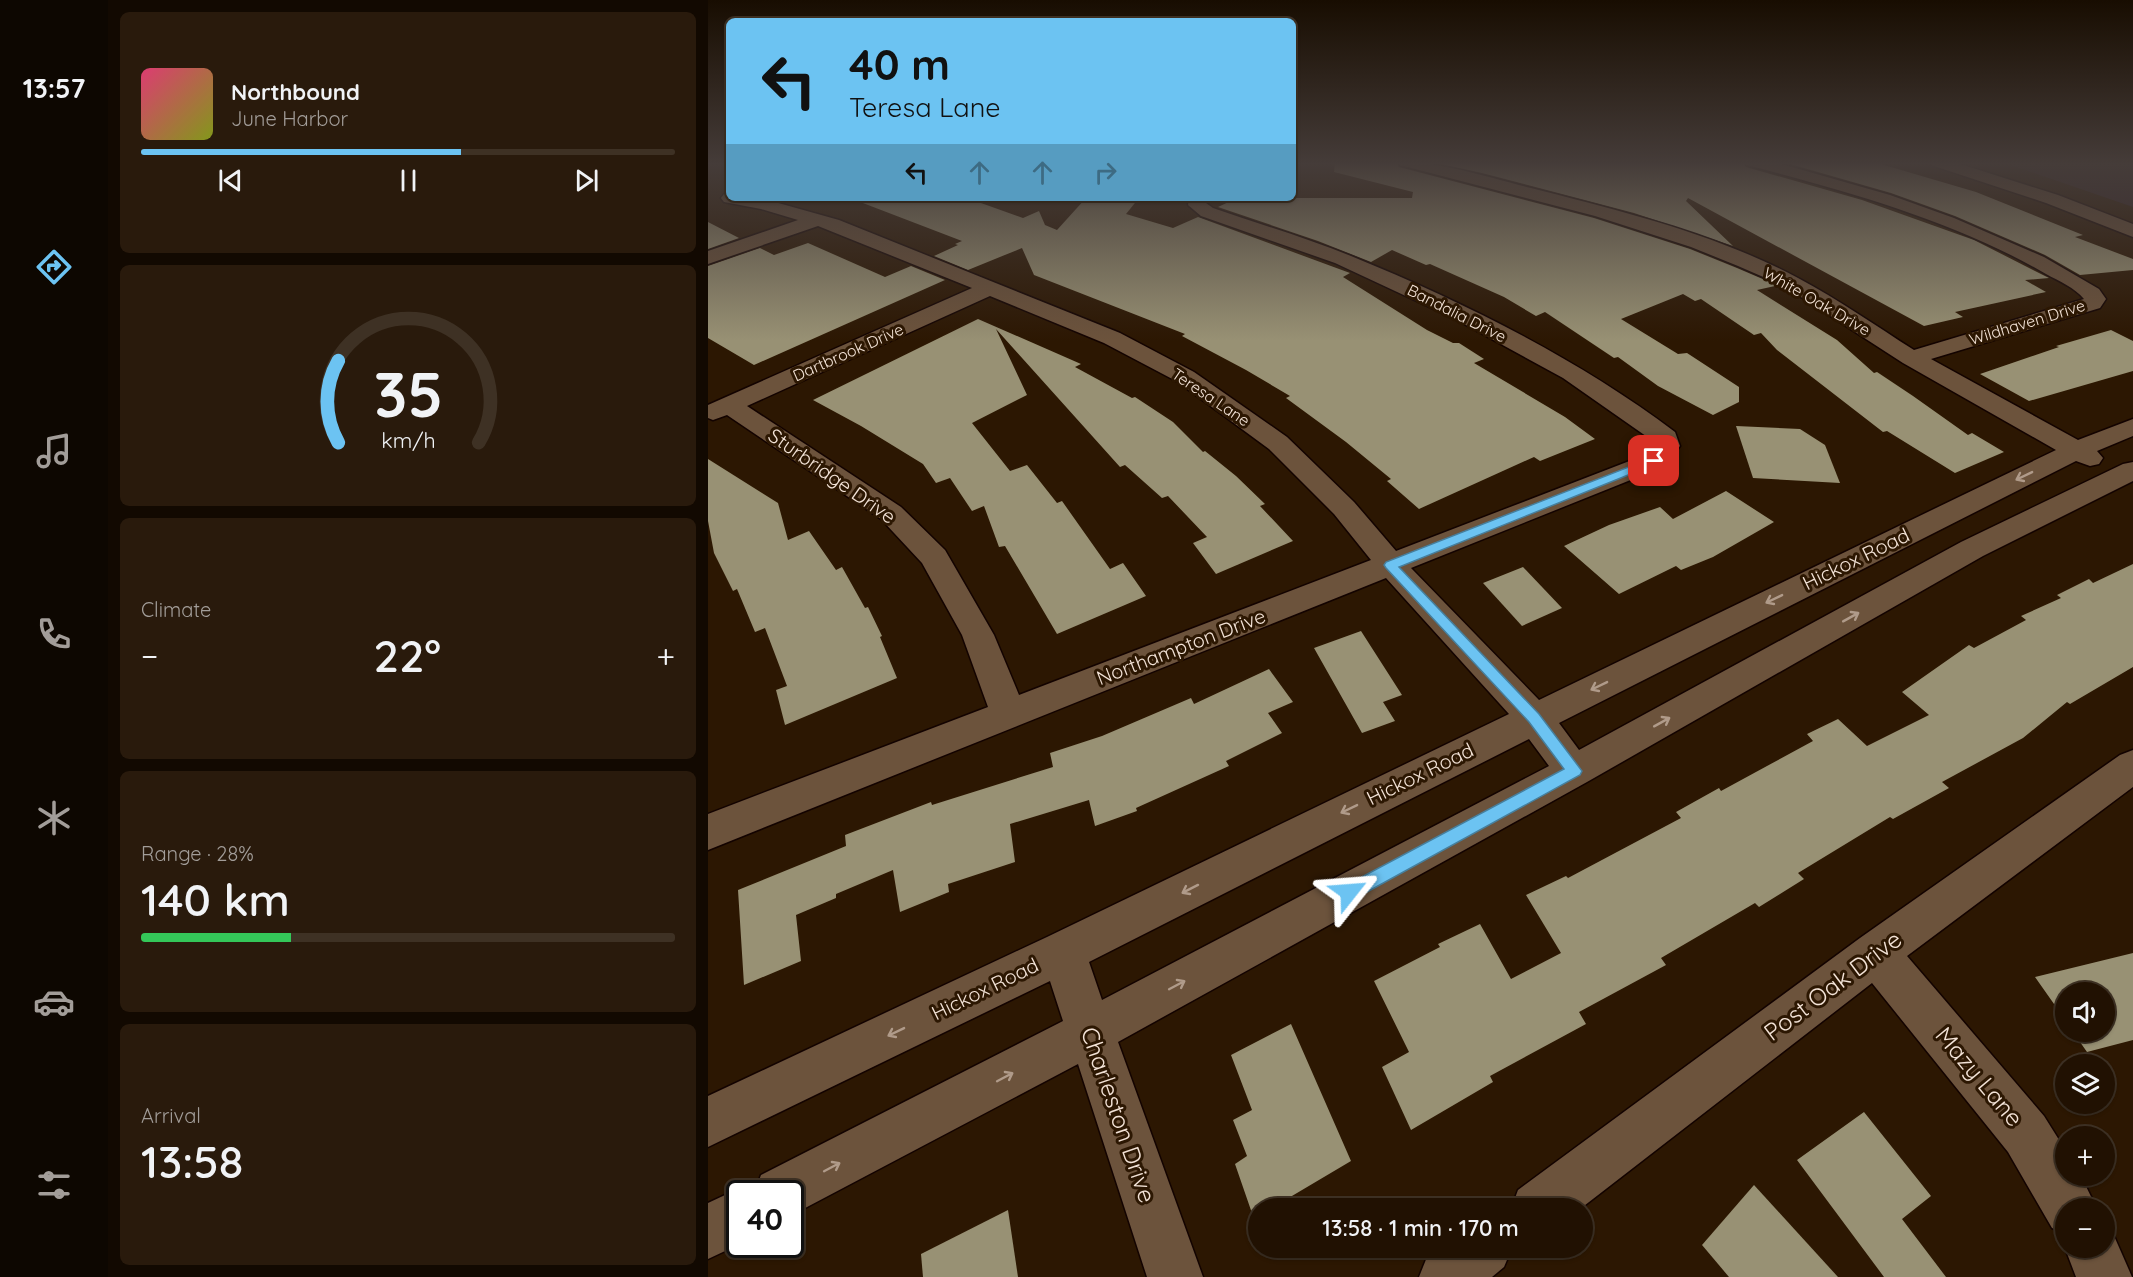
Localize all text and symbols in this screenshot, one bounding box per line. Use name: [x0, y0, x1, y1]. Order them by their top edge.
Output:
text: 40 m: [849, 38, 950, 91]
icon: left: [750, 42, 828, 120]
text: 13:57: [23, 71, 85, 105]
text: Northbound: [231, 78, 360, 106]
text: Teresa Lane: [849, 90, 1001, 124]
text: June Harbor: [231, 106, 348, 131]
icon: left: [900, 156, 933, 189]
icon: ahead: [963, 156, 996, 189]
icon: ahead: [1026, 156, 1059, 189]
icon: right: [1089, 156, 1122, 189]
icon: previous: [214, 164, 247, 197]
icon: pause: [392, 164, 425, 197]
icon: next: [570, 164, 603, 197]
icon: directions: [33, 246, 75, 288]
street label: White Oak Drive: [1760, 262, 1874, 340]
street label: Bandalia Drive: [1404, 279, 1510, 347]
street label: Wildhaven Drive: [1967, 295, 2087, 349]
street label: Dartbrook Drive: [790, 319, 906, 385]
text: 35: [373, 355, 443, 433]
street label: Teresa Lane: [1168, 364, 1254, 430]
street label: Sturbridge Drive: [764, 422, 901, 529]
text: km/h: [381, 427, 435, 453]
icon: music: [33, 430, 75, 472]
pin: [1628, 435, 1679, 486]
icon: arrive: [1637, 444, 1670, 477]
one-way arrow: [2016, 471, 2034, 483]
street label: Hickox Road: [1798, 522, 1913, 595]
one-way arrow: [1766, 594, 1784, 606]
text: Climate: [141, 597, 211, 622]
street label: Northampton Drive: [1093, 603, 1269, 690]
one-way arrow: [1841, 611, 1859, 622]
icon: phone: [33, 613, 75, 655]
text: 22°: [374, 627, 441, 683]
text: −: [141, 635, 158, 676]
text: +: [656, 635, 675, 676]
one-way arrow: [1591, 680, 1609, 692]
one-way arrow: [1653, 716, 1670, 728]
street label: Hickox Road: [1362, 737, 1477, 810]
icon: climate: [33, 797, 75, 839]
one-way arrow: [1341, 804, 1359, 816]
text: Range · 28%: [141, 841, 254, 866]
position arrow: [1317, 860, 1381, 924]
text: 140 km: [141, 871, 290, 927]
one-way arrow: [1181, 883, 1199, 895]
street label: Post Oak Drive: [1758, 924, 1907, 1047]
street label: Hickox Road: [927, 952, 1042, 1025]
one-way arrow: [1168, 979, 1185, 991]
icon: car: [33, 981, 75, 1023]
map controls: [2055, 982, 2115, 1258]
button: sound: [2055, 982, 2115, 1042]
street label: Mazy Lane: [1929, 1020, 2030, 1132]
street label: Charleston Drive: [1075, 1023, 1163, 1206]
one-way arrow: [888, 1026, 906, 1038]
button: layers: [2055, 1054, 2115, 1114]
one-way arrow: [995, 1071, 1013, 1082]
text: Arrival: [141, 1103, 201, 1128]
button: +: [2055, 1126, 2115, 1186]
text: 13:58: [141, 1133, 243, 1189]
one-way arrow: [822, 1161, 840, 1172]
icon: filters: [33, 1164, 75, 1206]
speed limit sign: 40: [726, 1180, 804, 1258]
button: −: [2055, 1198, 2115, 1258]
text: 13:58 · 1 min · 170 m: [1322, 1214, 1519, 1242]

